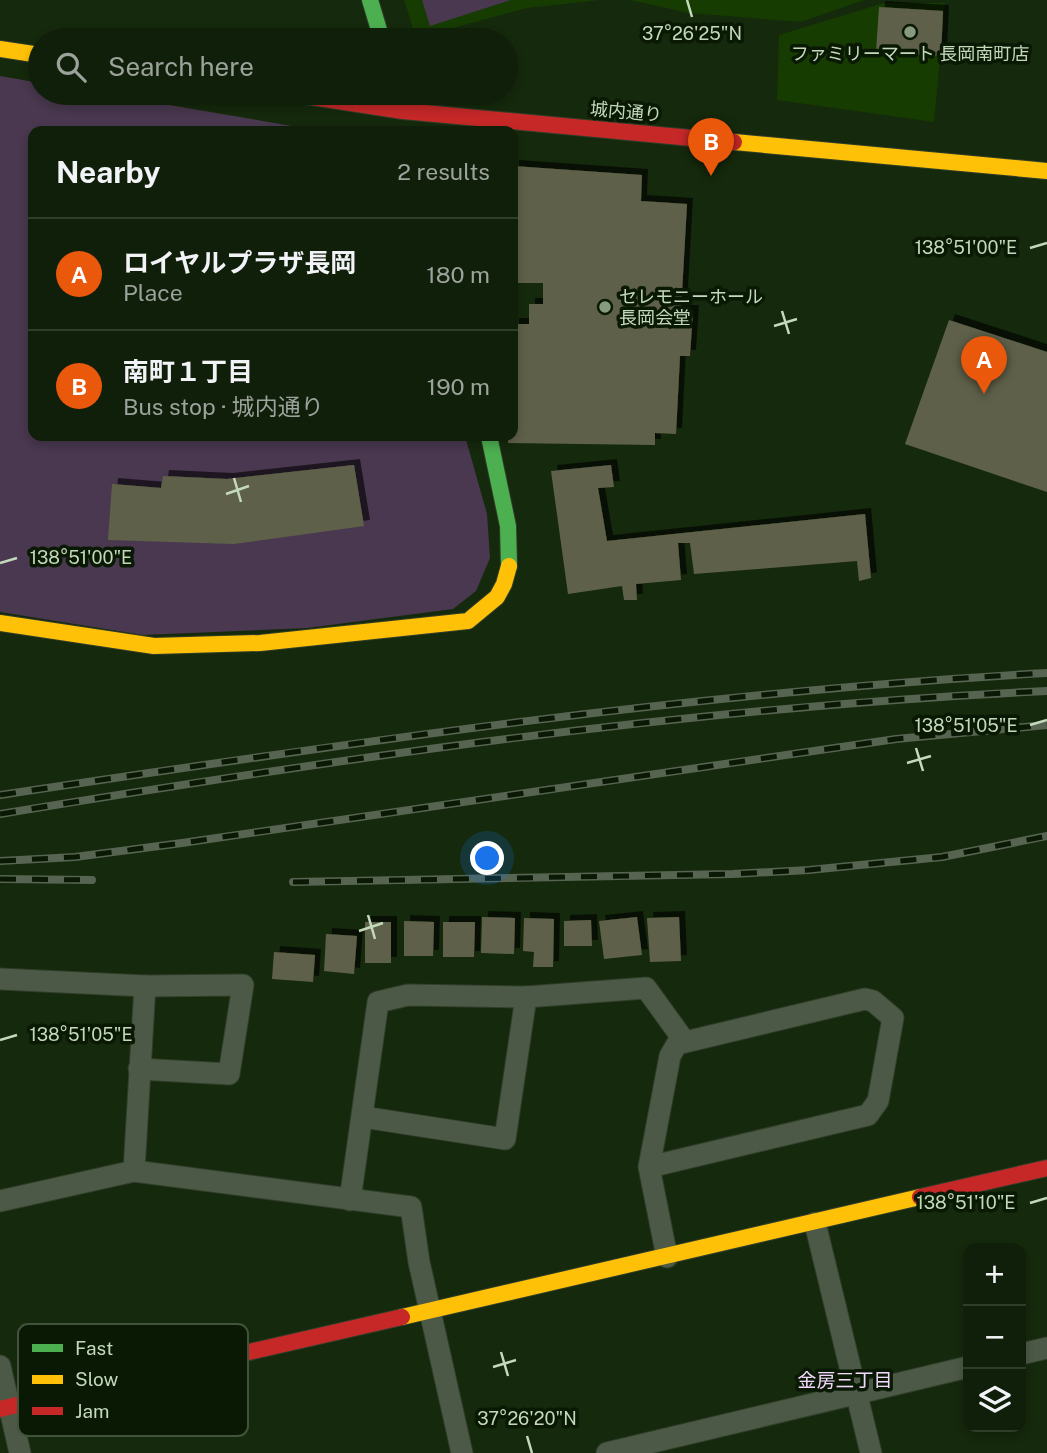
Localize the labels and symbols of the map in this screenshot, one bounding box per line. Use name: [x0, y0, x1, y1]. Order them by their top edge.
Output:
text: 37°26'25"N: [642, 23, 742, 44]
marker: ファミリーマート 長岡南町店: [902, 24, 918, 40]
place label: ファミリーマート 長岡南町店: [791, 43, 1029, 64]
street label: 城内通り: [589, 98, 663, 125]
pin: B: [688, 118, 734, 176]
text: 138°51'00"E: [915, 237, 1017, 258]
place label: セレモニーホール 長岡会堂: [619, 286, 763, 328]
marker: セレモニーホール 長岡会堂: [597, 299, 613, 315]
pin: A: [961, 336, 1007, 394]
text: 138°51'00"E: [30, 547, 132, 568]
text: 138°51'05"E: [914, 715, 1018, 736]
your location: [470, 841, 504, 875]
text: 138°51'05"E: [29, 1024, 133, 1045]
text: 138°51'10"E: [916, 1192, 1016, 1213]
legend: [18, 1324, 248, 1436]
text: Fast: [75, 1337, 113, 1359]
text: Slow: [75, 1368, 119, 1390]
district label: 金房三丁目: [797, 1369, 893, 1391]
text: Jam: [75, 1400, 109, 1422]
text: 37°26'20"N: [477, 1408, 577, 1429]

